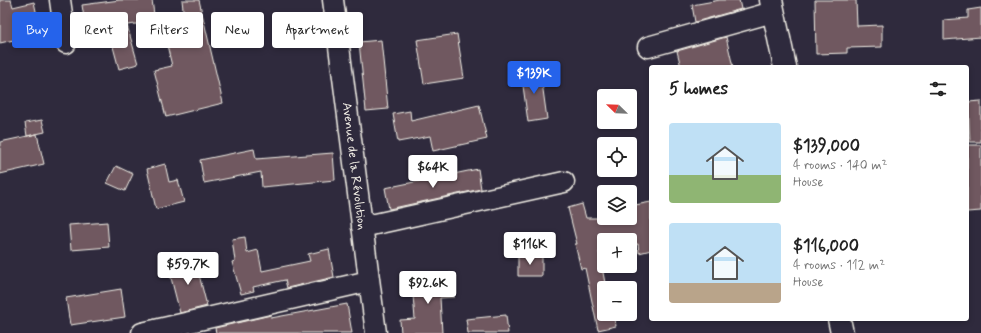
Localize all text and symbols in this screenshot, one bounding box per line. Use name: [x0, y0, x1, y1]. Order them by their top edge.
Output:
chip: Buy: [12, 12, 62, 48]
chip: Rent: [70, 12, 128, 48]
chip: Filters: [136, 12, 203, 48]
chip: New: [211, 12, 264, 48]
chip: Apartment: [272, 12, 363, 48]
pin: $139K: [506, 61, 562, 95]
text: $139K: [517, 65, 551, 82]
text: 5 homes: [669, 78, 728, 100]
icon: filters: [927, 78, 949, 100]
north arrow: [597, 89, 637, 129]
map controls: [597, 89, 637, 321]
street label: Avenue de la Révolution: [338, 101, 370, 231]
text: $139,000: [793, 135, 860, 157]
button: locate: [597, 137, 637, 177]
icon: home: [701, 139, 749, 187]
pin: $64K: [409, 155, 457, 189]
text: 4 rooms · 140 m²: [793, 157, 887, 174]
text: $64K: [417, 159, 449, 176]
text: House: [793, 174, 824, 191]
button: layers: [597, 185, 637, 225]
pin: $116K: [502, 232, 558, 266]
button: +: [597, 233, 637, 273]
text: $116,000: [793, 235, 859, 257]
text: $116K: [513, 236, 547, 253]
icon: home: [701, 239, 749, 287]
pin: $59.7K: [155, 252, 221, 286]
text: $59.7K: [167, 256, 209, 273]
text: 4 rooms · 112 m²: [793, 257, 885, 274]
pin: $92.6K: [395, 271, 461, 305]
text: House: [793, 274, 824, 291]
text: $92.6K: [408, 275, 448, 292]
button: −: [597, 281, 637, 321]

